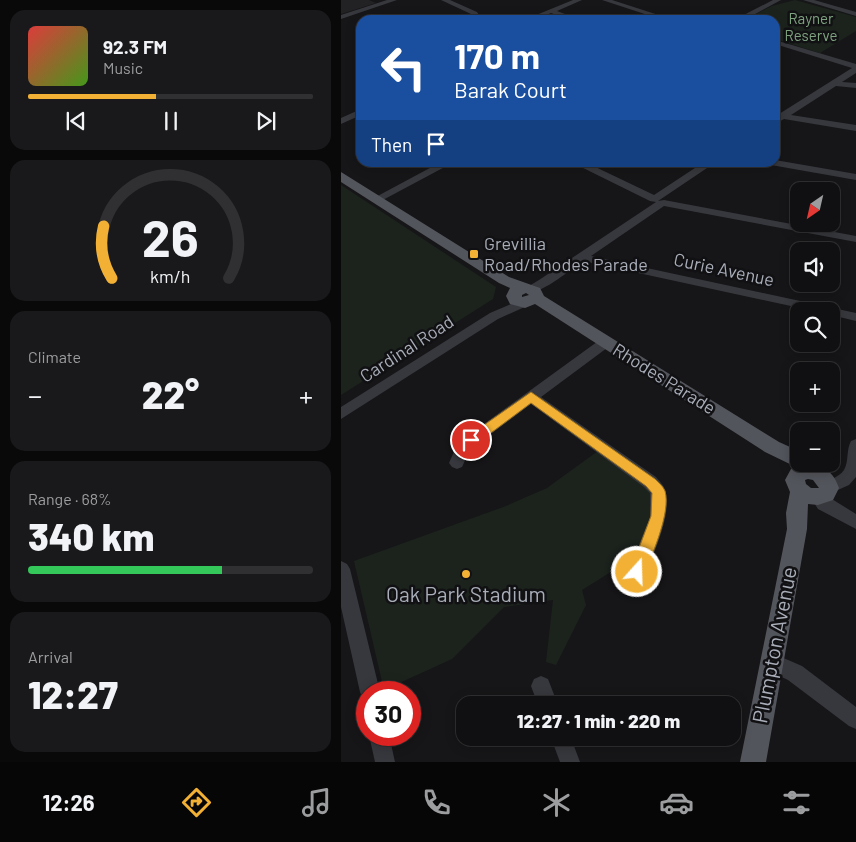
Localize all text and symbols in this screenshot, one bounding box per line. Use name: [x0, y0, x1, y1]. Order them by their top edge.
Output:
park label: Rayner Reserve: [785, 9, 837, 44]
text: 170 m: [454, 34, 540, 76]
text: 92.3 FM: [103, 35, 167, 58]
icon: left: [371, 35, 436, 100]
text: Music: [103, 58, 143, 77]
text: Barak Court: [454, 76, 567, 102]
icon: previous: [62, 107, 90, 135]
icon: pause: [157, 107, 185, 135]
icon: next: [252, 107, 280, 135]
icon: arrive: [422, 130, 450, 158]
text: Then: [371, 133, 412, 156]
north arrow: [790, 182, 840, 232]
map controls: [790, 182, 840, 472]
text: 26: [142, 205, 199, 267]
place label: Grevillia Road/Rhodes Parade: [484, 232, 648, 275]
button: sound: [790, 242, 840, 292]
marker: Grevillia Road/Rhodes Parade: [468, 248, 480, 260]
street label: Curie Avenue: [672, 248, 776, 290]
text: km/h: [150, 265, 191, 287]
button: search: [790, 302, 840, 352]
street label: Cardinal Road: [355, 310, 457, 387]
street label: Rhodes Parade: [609, 338, 720, 418]
text: Climate: [28, 347, 81, 366]
button: +: [790, 362, 840, 412]
text: 22°: [142, 371, 199, 417]
text: −: [28, 378, 42, 412]
text: +: [299, 378, 313, 412]
pin: [450, 419, 492, 461]
button: −: [790, 422, 840, 472]
icon: arrive: [457, 426, 485, 454]
text: Range · 68%: [28, 489, 112, 508]
text: 340 km: [28, 513, 154, 559]
position arrow: [610, 545, 662, 597]
street label: Plumpton Avenue: [746, 565, 801, 725]
marker: Oak Park Stadium: [460, 568, 472, 580]
place label: Oak Park Stadium: [386, 581, 546, 606]
text: Arrival: [28, 647, 73, 666]
text: 12:27: [28, 671, 118, 717]
speed limit sign: 30: [356, 681, 421, 746]
text: 12:27 · 1 min · 220 m: [517, 709, 680, 732]
icon: directions: [179, 785, 214, 820]
icon: music: [299, 785, 334, 820]
icon: phone: [419, 785, 454, 820]
icon: climate: [539, 785, 574, 820]
icon: car: [659, 785, 694, 820]
icon: filters: [779, 785, 814, 820]
text: 12:26: [42, 789, 95, 815]

